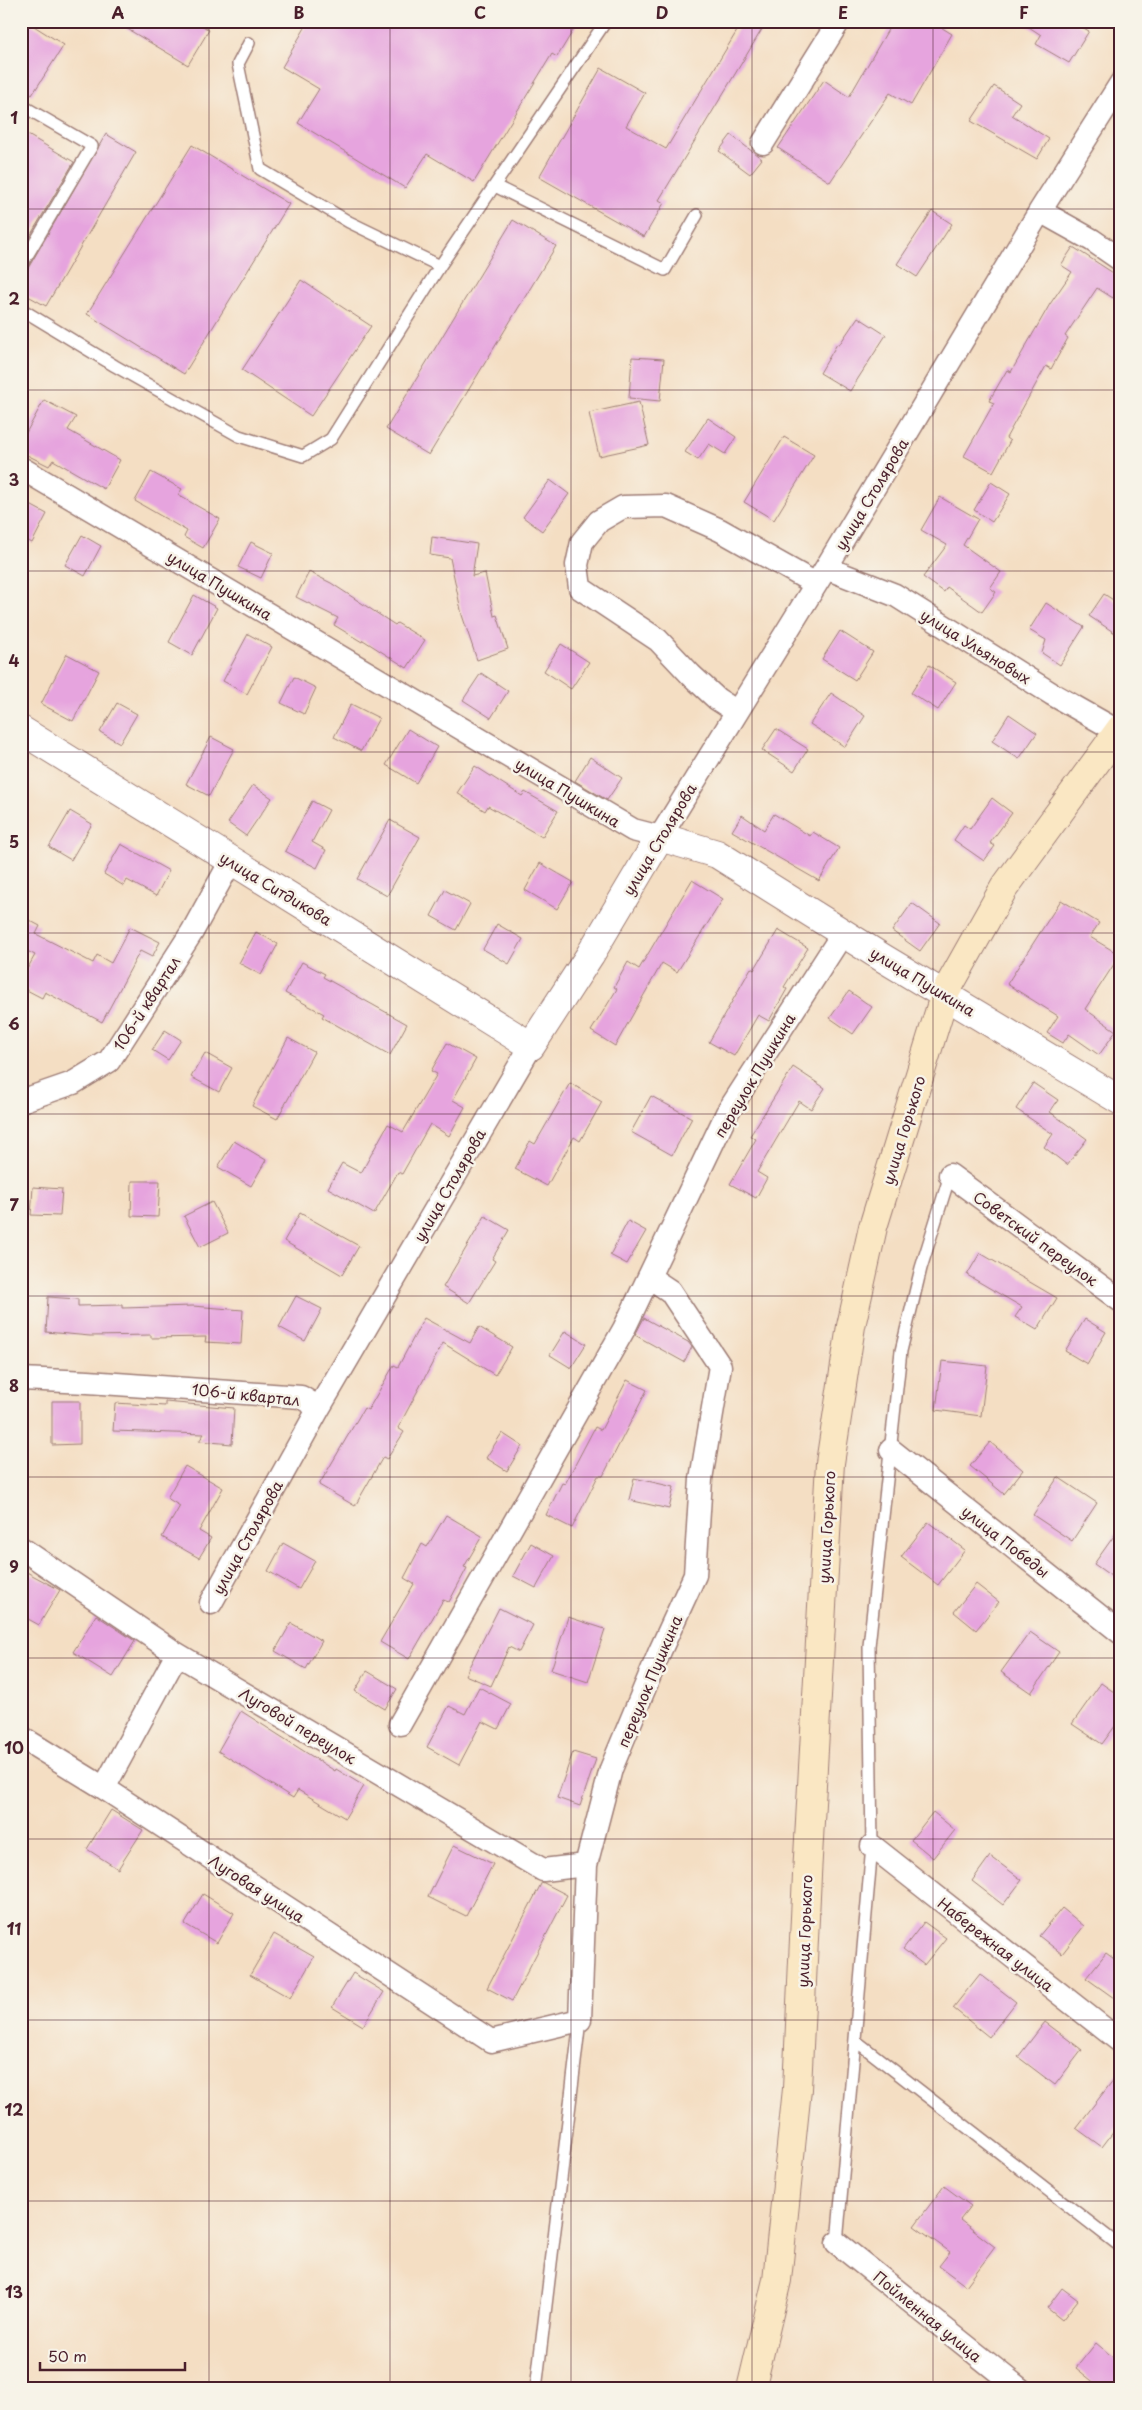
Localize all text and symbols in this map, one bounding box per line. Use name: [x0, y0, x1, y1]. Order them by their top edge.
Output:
text: A: [112, 0, 125, 24]
text: B: [294, 0, 305, 24]
text: C: [474, 0, 486, 24]
text: D: [656, 0, 668, 24]
text: E: [838, 0, 848, 24]
text: F: [1019, 0, 1029, 24]
text: 1: [10, 105, 18, 129]
text: 2: [8, 286, 20, 310]
street label: улица Столярова: [828, 433, 914, 554]
text: 3: [9, 467, 19, 491]
street label: улица Пушкина: [163, 544, 277, 626]
street label: улица Ульяновых: [916, 603, 1036, 689]
text: 4: [9, 648, 20, 672]
street label: улица Пушкина: [511, 751, 625, 833]
street label: улица Столярова: [616, 778, 702, 899]
text: 5: [9, 829, 19, 853]
street label: улица Ситдикова: [216, 845, 337, 931]
street label: улица Пушкина: [866, 940, 980, 1022]
street label: 106-й квартал: [107, 951, 185, 1055]
street label: переулок Пушкина: [708, 1008, 801, 1142]
text: 6: [8, 1011, 20, 1035]
street label: улица Горького: [875, 1073, 931, 1187]
street label: улица Столярова: [407, 1124, 491, 1246]
street label: Советский переулок: [969, 1185, 1103, 1291]
text: 7: [9, 1192, 19, 1216]
text: 8: [9, 1373, 19, 1397]
street label: 106-й квартал: [191, 1377, 301, 1411]
street label: улица Горького: [812, 1470, 840, 1584]
street label: улица Столярова: [206, 1475, 288, 1598]
street label: улица Победы: [957, 1499, 1055, 1583]
text: 9: [9, 1554, 19, 1578]
street label: переулок Пушкина: [611, 1611, 687, 1751]
street label: Луговой переулок: [235, 1681, 361, 1769]
text: 10: [4, 1735, 24, 1759]
street label: Луговая улица: [204, 1848, 310, 1928]
street label: улица Горького: [791, 1874, 817, 1988]
street label: Набережная улица: [933, 1891, 1059, 1997]
text: 11: [7, 1916, 21, 1940]
text: 12: [5, 2097, 23, 2121]
street label: Пойменная улица: [869, 2265, 988, 2367]
text: 13: [5, 2279, 23, 2303]
scale bar: [40, 2340, 185, 2372]
text: 50 m: [48, 2344, 87, 2367]

